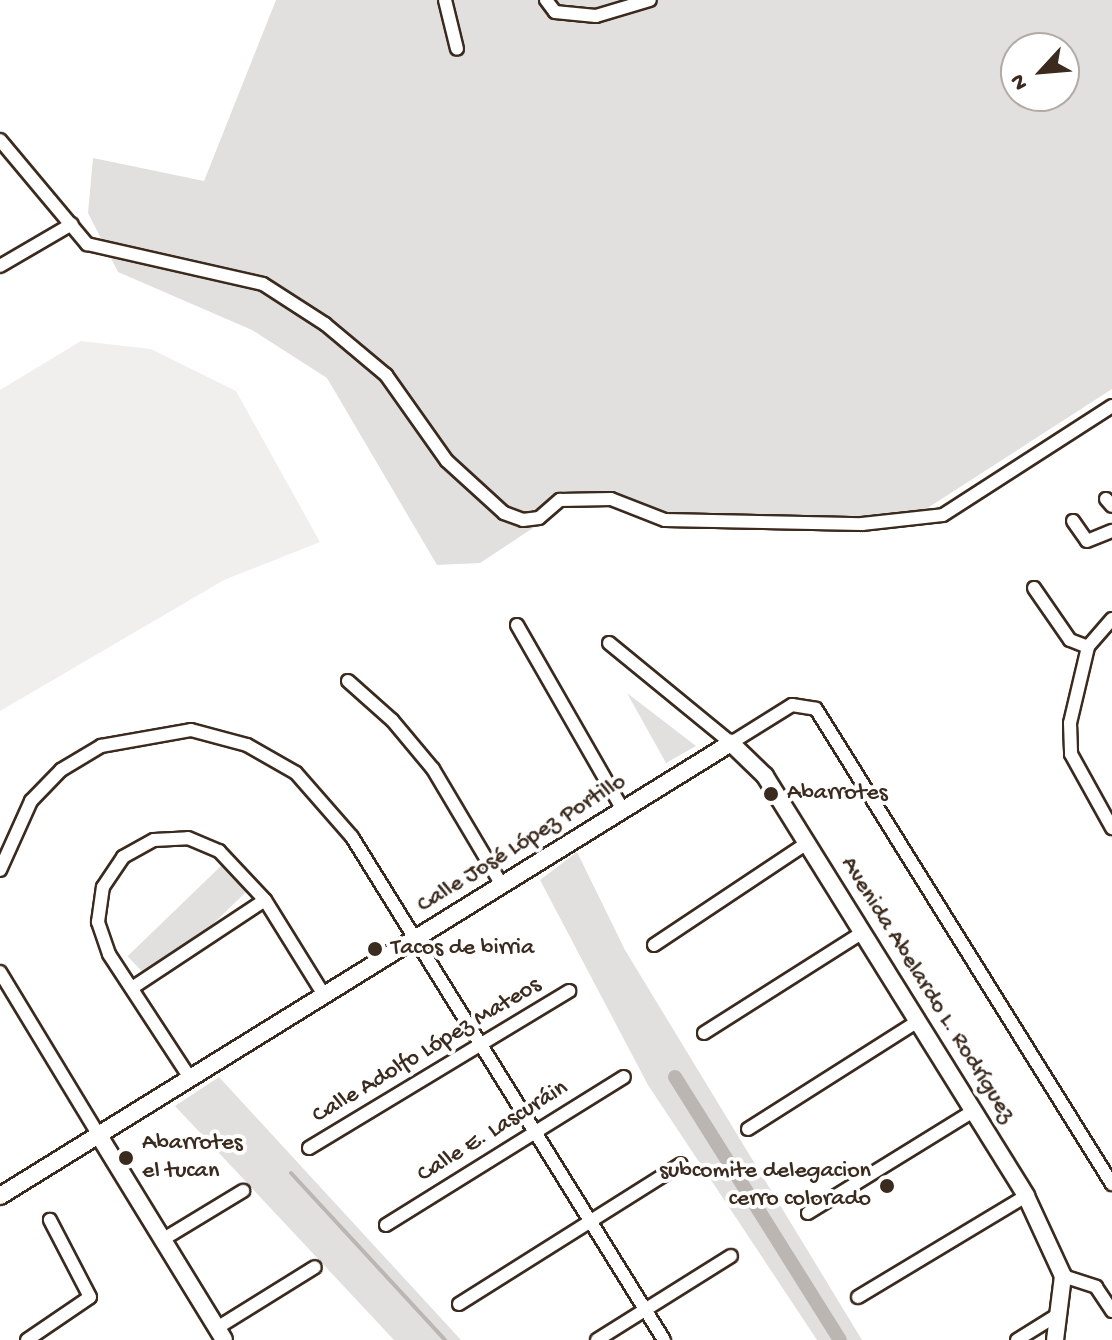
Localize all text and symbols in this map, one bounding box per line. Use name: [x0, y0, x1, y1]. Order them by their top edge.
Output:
north arrow: [1000, 32, 1080, 112]
text: N: [1005, 69, 1035, 94]
street label: Calle José López Portillo: [412, 768, 632, 920]
place label: Abarrotes: [787, 780, 888, 808]
marker: Abarrotes: [762, 785, 780, 803]
street label: Avenida Abelardo L. Rodríguez: [833, 852, 1021, 1128]
place label: Tacos de birria: [391, 935, 534, 963]
marker: Tacos de birria: [366, 940, 384, 958]
street label: Calle Adolfo López Mateos: [307, 971, 547, 1131]
street label: Calle E. Lascuráin: [412, 1074, 574, 1190]
place label: Abarrotes el tucan: [142, 1130, 243, 1186]
marker: Abarrotes el tucan: [117, 1149, 135, 1167]
place label: subcomite delegacion cerro colorado: [659, 1158, 871, 1214]
marker: subcomite delegacion cerro colorado: [878, 1177, 896, 1195]

